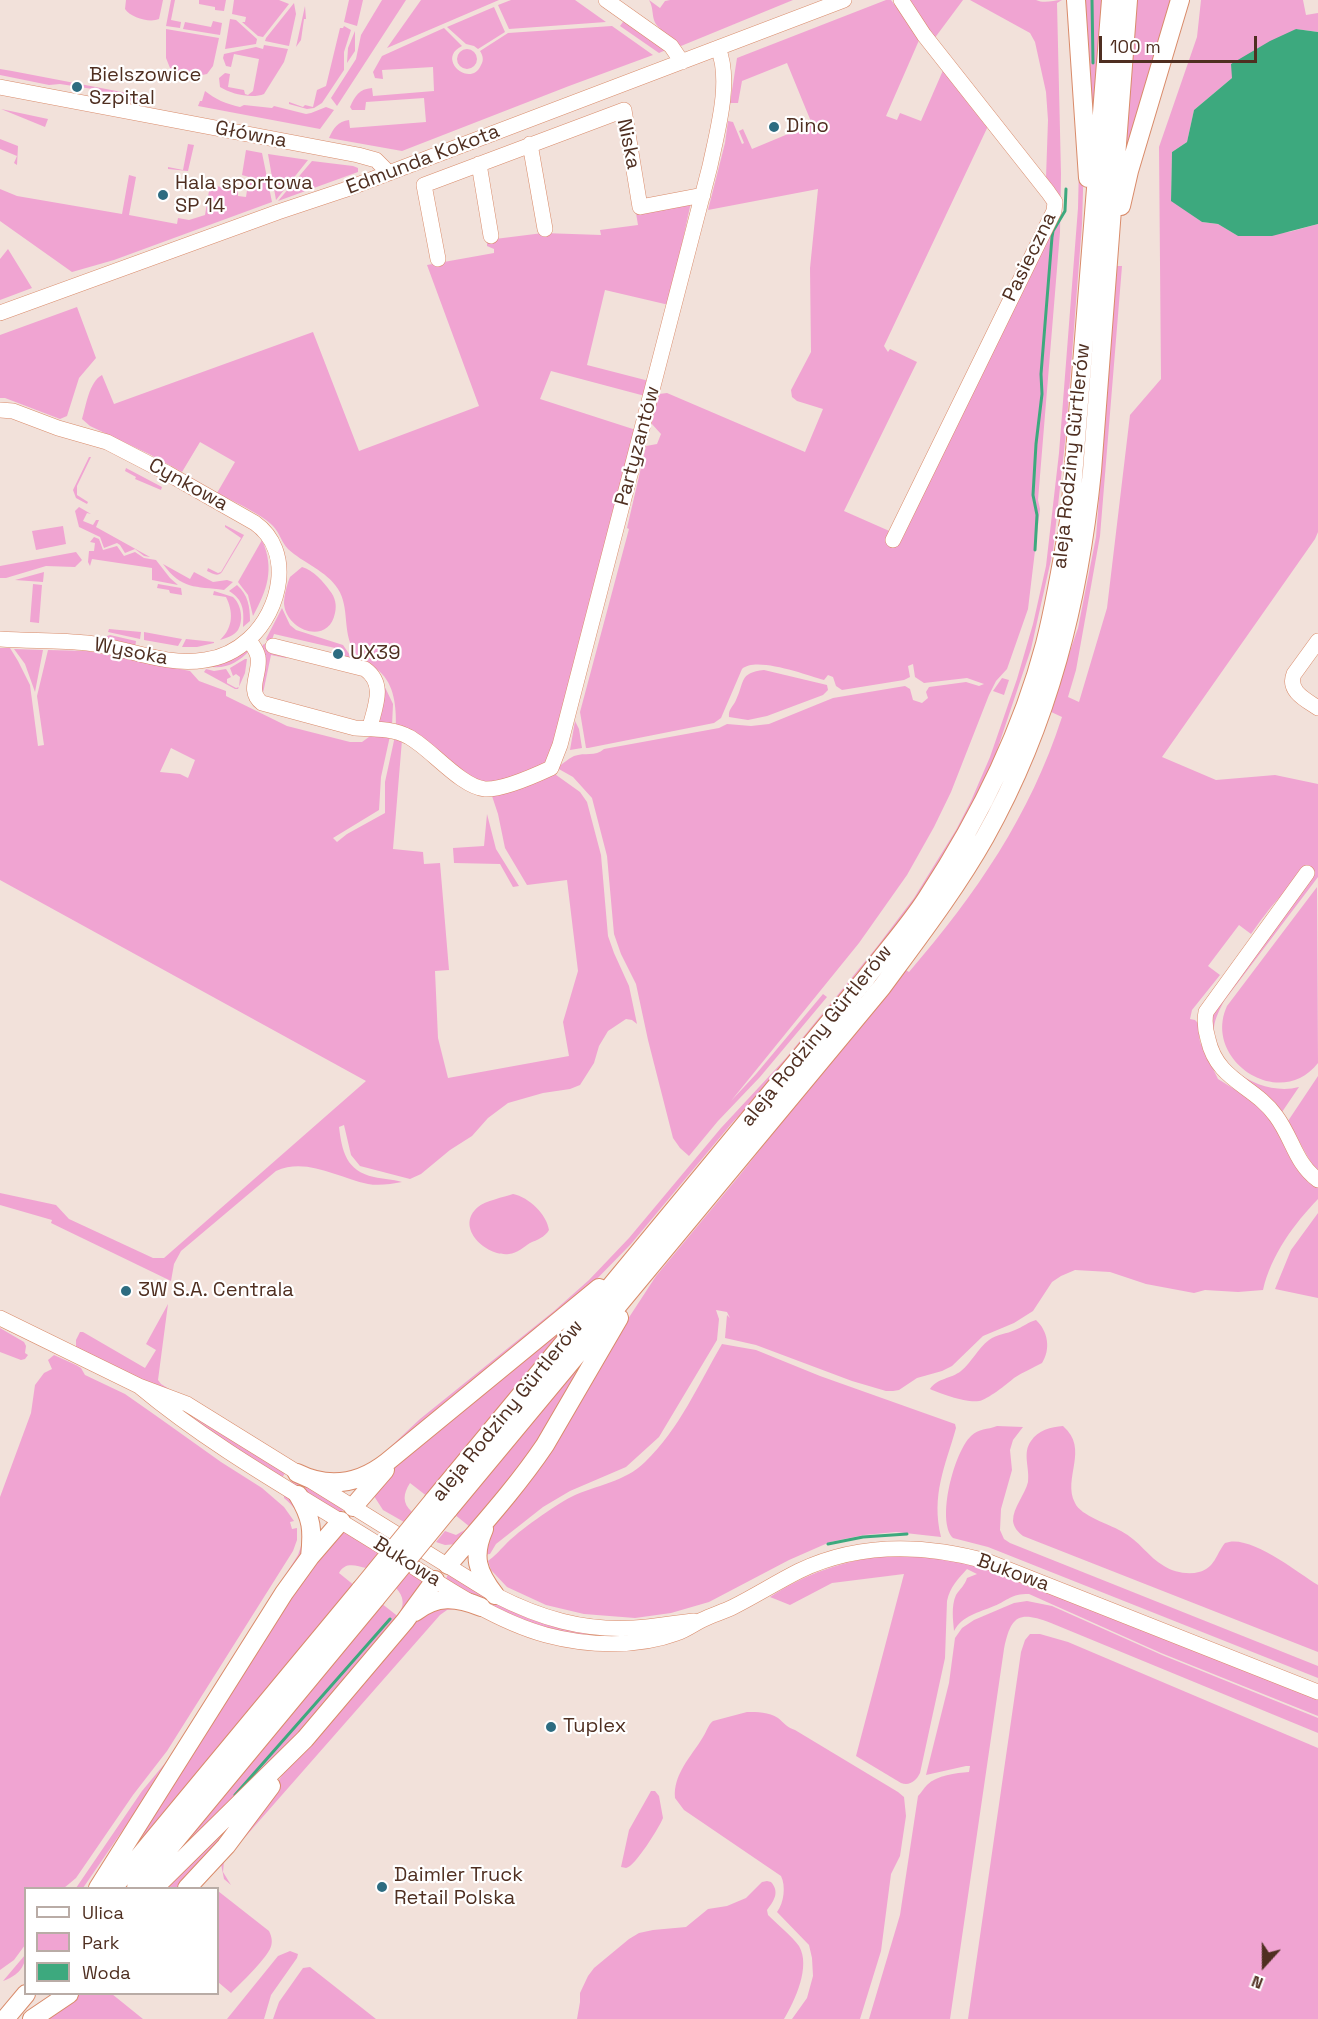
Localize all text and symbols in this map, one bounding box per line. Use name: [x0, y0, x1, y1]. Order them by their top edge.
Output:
scale bar: [1102, 24, 1260, 62]
text: 100 m: [1110, 35, 1161, 58]
place label: Bielszowice Szpital: [89, 64, 201, 111]
marker: Bielszowice Szpital: [70, 80, 84, 94]
place label: Dino: [786, 115, 829, 139]
street label: Główna: [213, 116, 289, 154]
street label: Niska: [611, 117, 645, 171]
street label: Edmunda Kokota: [343, 120, 503, 200]
marker: Dino: [767, 120, 781, 134]
place label: Hala sportowa SP 14: [175, 172, 313, 219]
marker: Hala sportowa SP 14: [156, 188, 170, 202]
street label: Pasieczna: [998, 208, 1062, 306]
street label: aleja Rodziny Gürtlerów: [1048, 342, 1096, 570]
street label: Partyzantów: [610, 383, 666, 509]
street label: Cynkowa: [144, 453, 232, 517]
street label: Wysoka: [92, 633, 170, 671]
place label: UX39: [350, 642, 400, 666]
marker: UX39: [331, 647, 345, 661]
street label: aleja Rodziny Gürtlerów: [736, 940, 898, 1132]
place label: 3W S.A. Centrala: [138, 1279, 294, 1303]
marker: 3W S.A. Centrala: [119, 1284, 133, 1298]
street label: aleja Rodziny Gürtlerów: [427, 1315, 589, 1507]
street label: Bukowa: [369, 1532, 445, 1592]
street label: Bukowa: [974, 1549, 1052, 1597]
place label: Tuplex: [563, 1715, 626, 1739]
marker: Tuplex: [544, 1720, 558, 1734]
place label: Daimler Truck Retail Polska: [394, 1864, 523, 1911]
marker: Daimler Truck Retail Polska: [375, 1880, 389, 1894]
legend: [24, 1887, 219, 1995]
text: Ulica: [82, 1901, 124, 1924]
text: Park: [82, 1931, 119, 1954]
north arrow: [1234, 1935, 1294, 1995]
text: Woda: [82, 1961, 131, 1984]
text: N: [1249, 1971, 1266, 1994]

